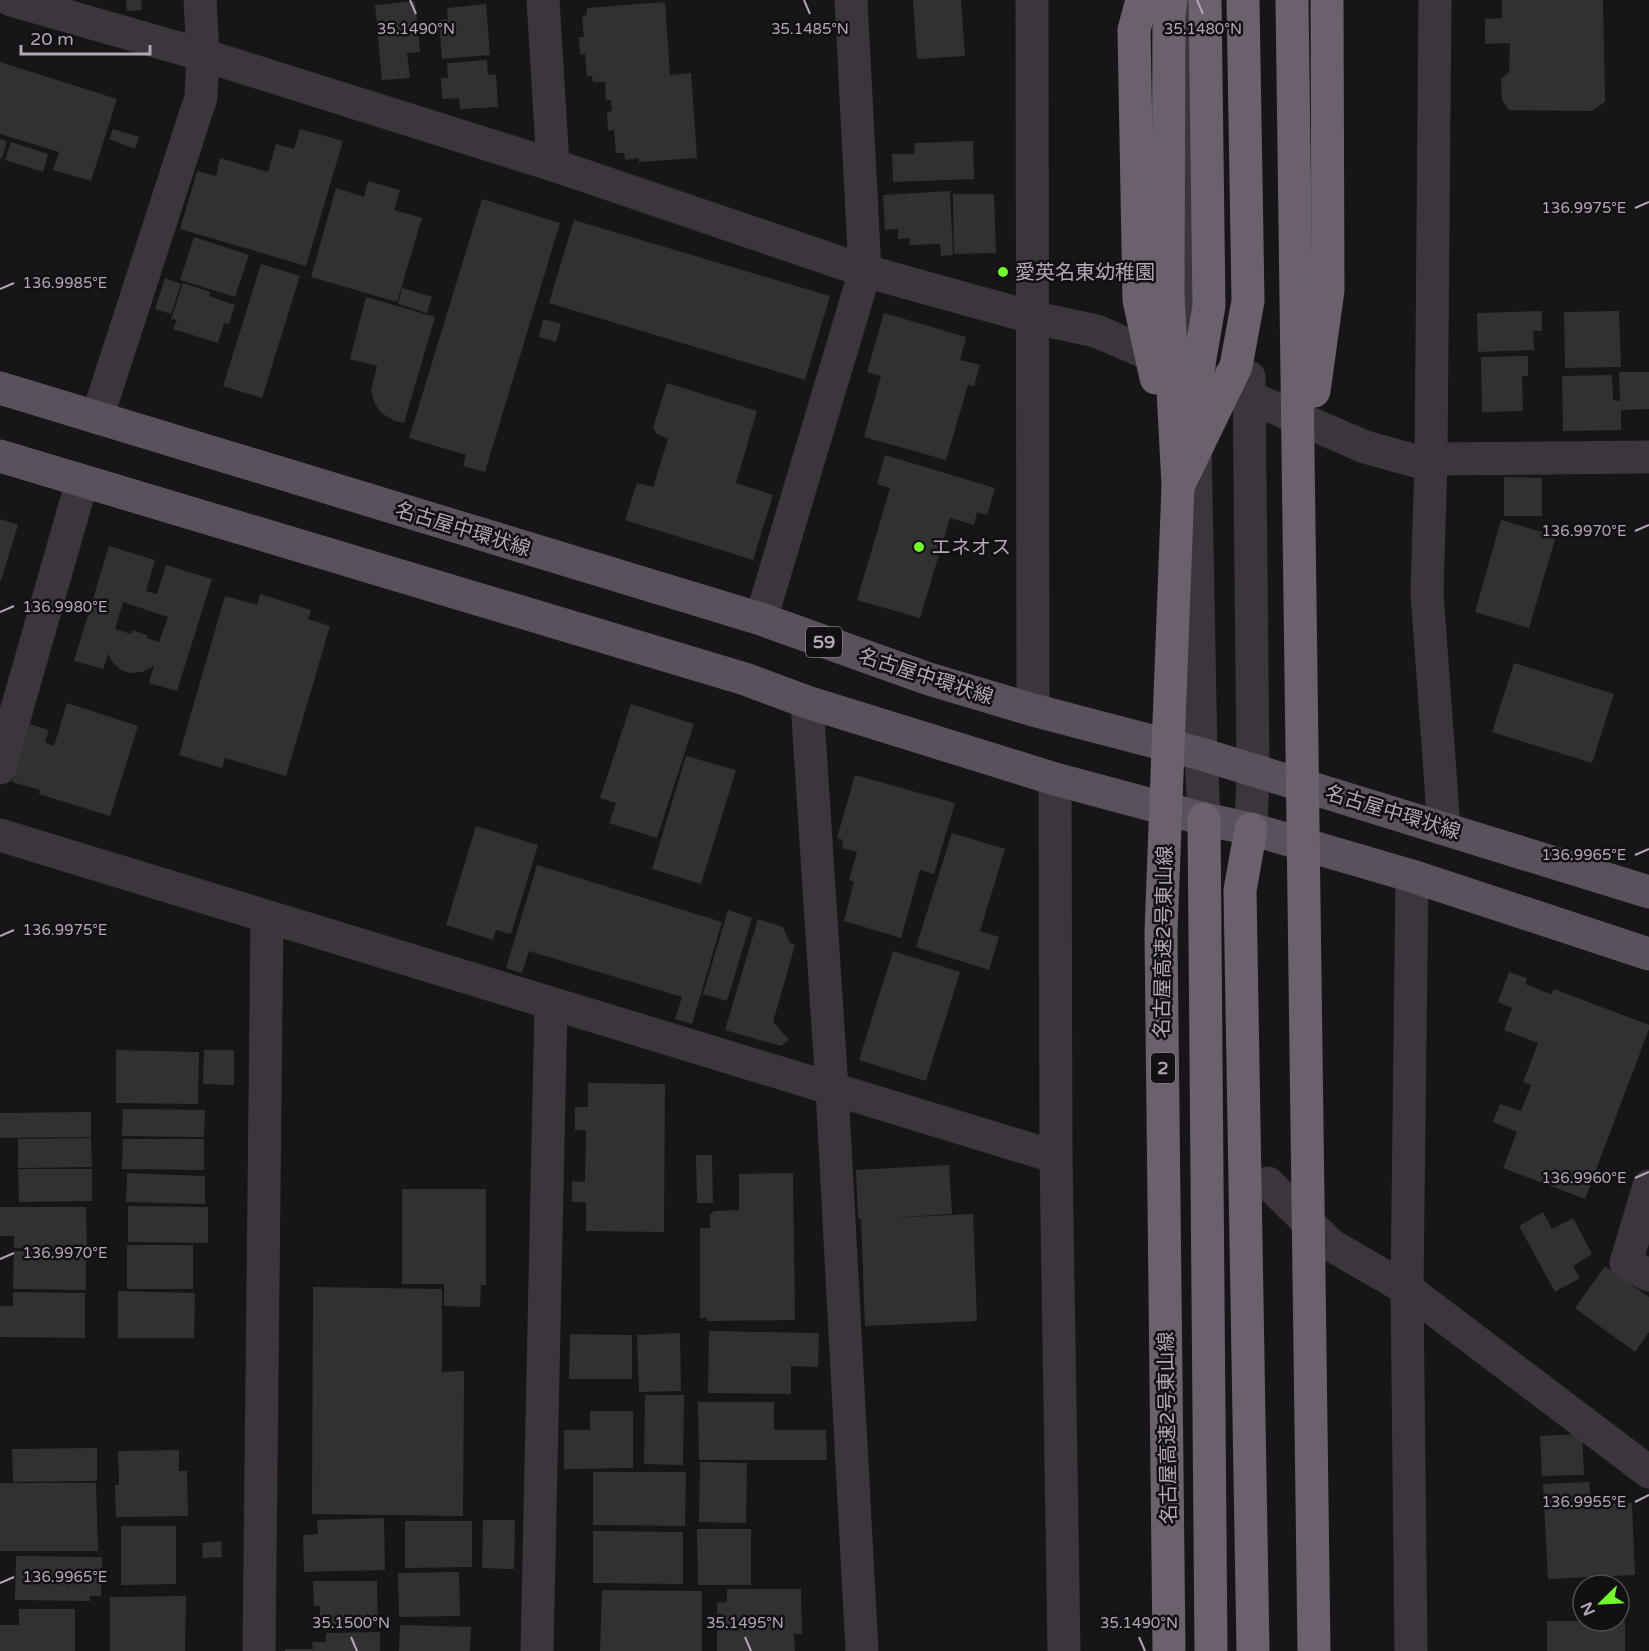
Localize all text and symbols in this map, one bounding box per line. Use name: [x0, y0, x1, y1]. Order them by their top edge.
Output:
scale bar: [21, 18, 150, 56]
text: 35.1490°N: [377, 20, 455, 38]
text: 35.1485°N: [771, 20, 849, 38]
text: 35.1480°N: [1164, 20, 1242, 38]
text: 20 m: [30, 28, 74, 50]
text: 136.9975°E: [1542, 199, 1626, 217]
place label: 愛英名東幼稚園: [1015, 261, 1155, 285]
marker: 愛英名東幼稚園: [996, 265, 1010, 279]
text: 136.9985°E: [23, 274, 107, 292]
street label: 名古屋中環状線: [392, 498, 533, 562]
text: 136.9970°E: [1541, 522, 1627, 540]
place label: エネオス: [931, 536, 1011, 560]
marker: エネオス: [912, 540, 926, 554]
text: 136.9980°E: [22, 598, 108, 616]
road number: 59: [806, 627, 842, 657]
street label: 名古屋中環状線: [855, 644, 996, 710]
street label: 名古屋中環状線: [1322, 781, 1463, 845]
street label: 名古屋高速2号東山線: [1150, 846, 1178, 1038]
text: 136.9965°E: [1542, 846, 1626, 864]
text: 136.9975°E: [23, 921, 107, 939]
road number: 2: [1151, 1053, 1175, 1083]
text: 136.9960°E: [1541, 1169, 1627, 1187]
text: 136.9970°E: [22, 1244, 108, 1262]
street label: 名古屋高速2号東山線: [1154, 1332, 1182, 1524]
text: 136.9955°E: [1542, 1493, 1626, 1511]
text: 136.9965°E: [23, 1568, 107, 1586]
north arrow: [1571, 1573, 1631, 1633]
text: N: [1576, 1599, 1600, 1619]
text: 35.1500°N: [312, 1614, 390, 1632]
text: 35.1495°N: [706, 1614, 784, 1632]
text: 35.1490°N: [1100, 1614, 1178, 1632]

